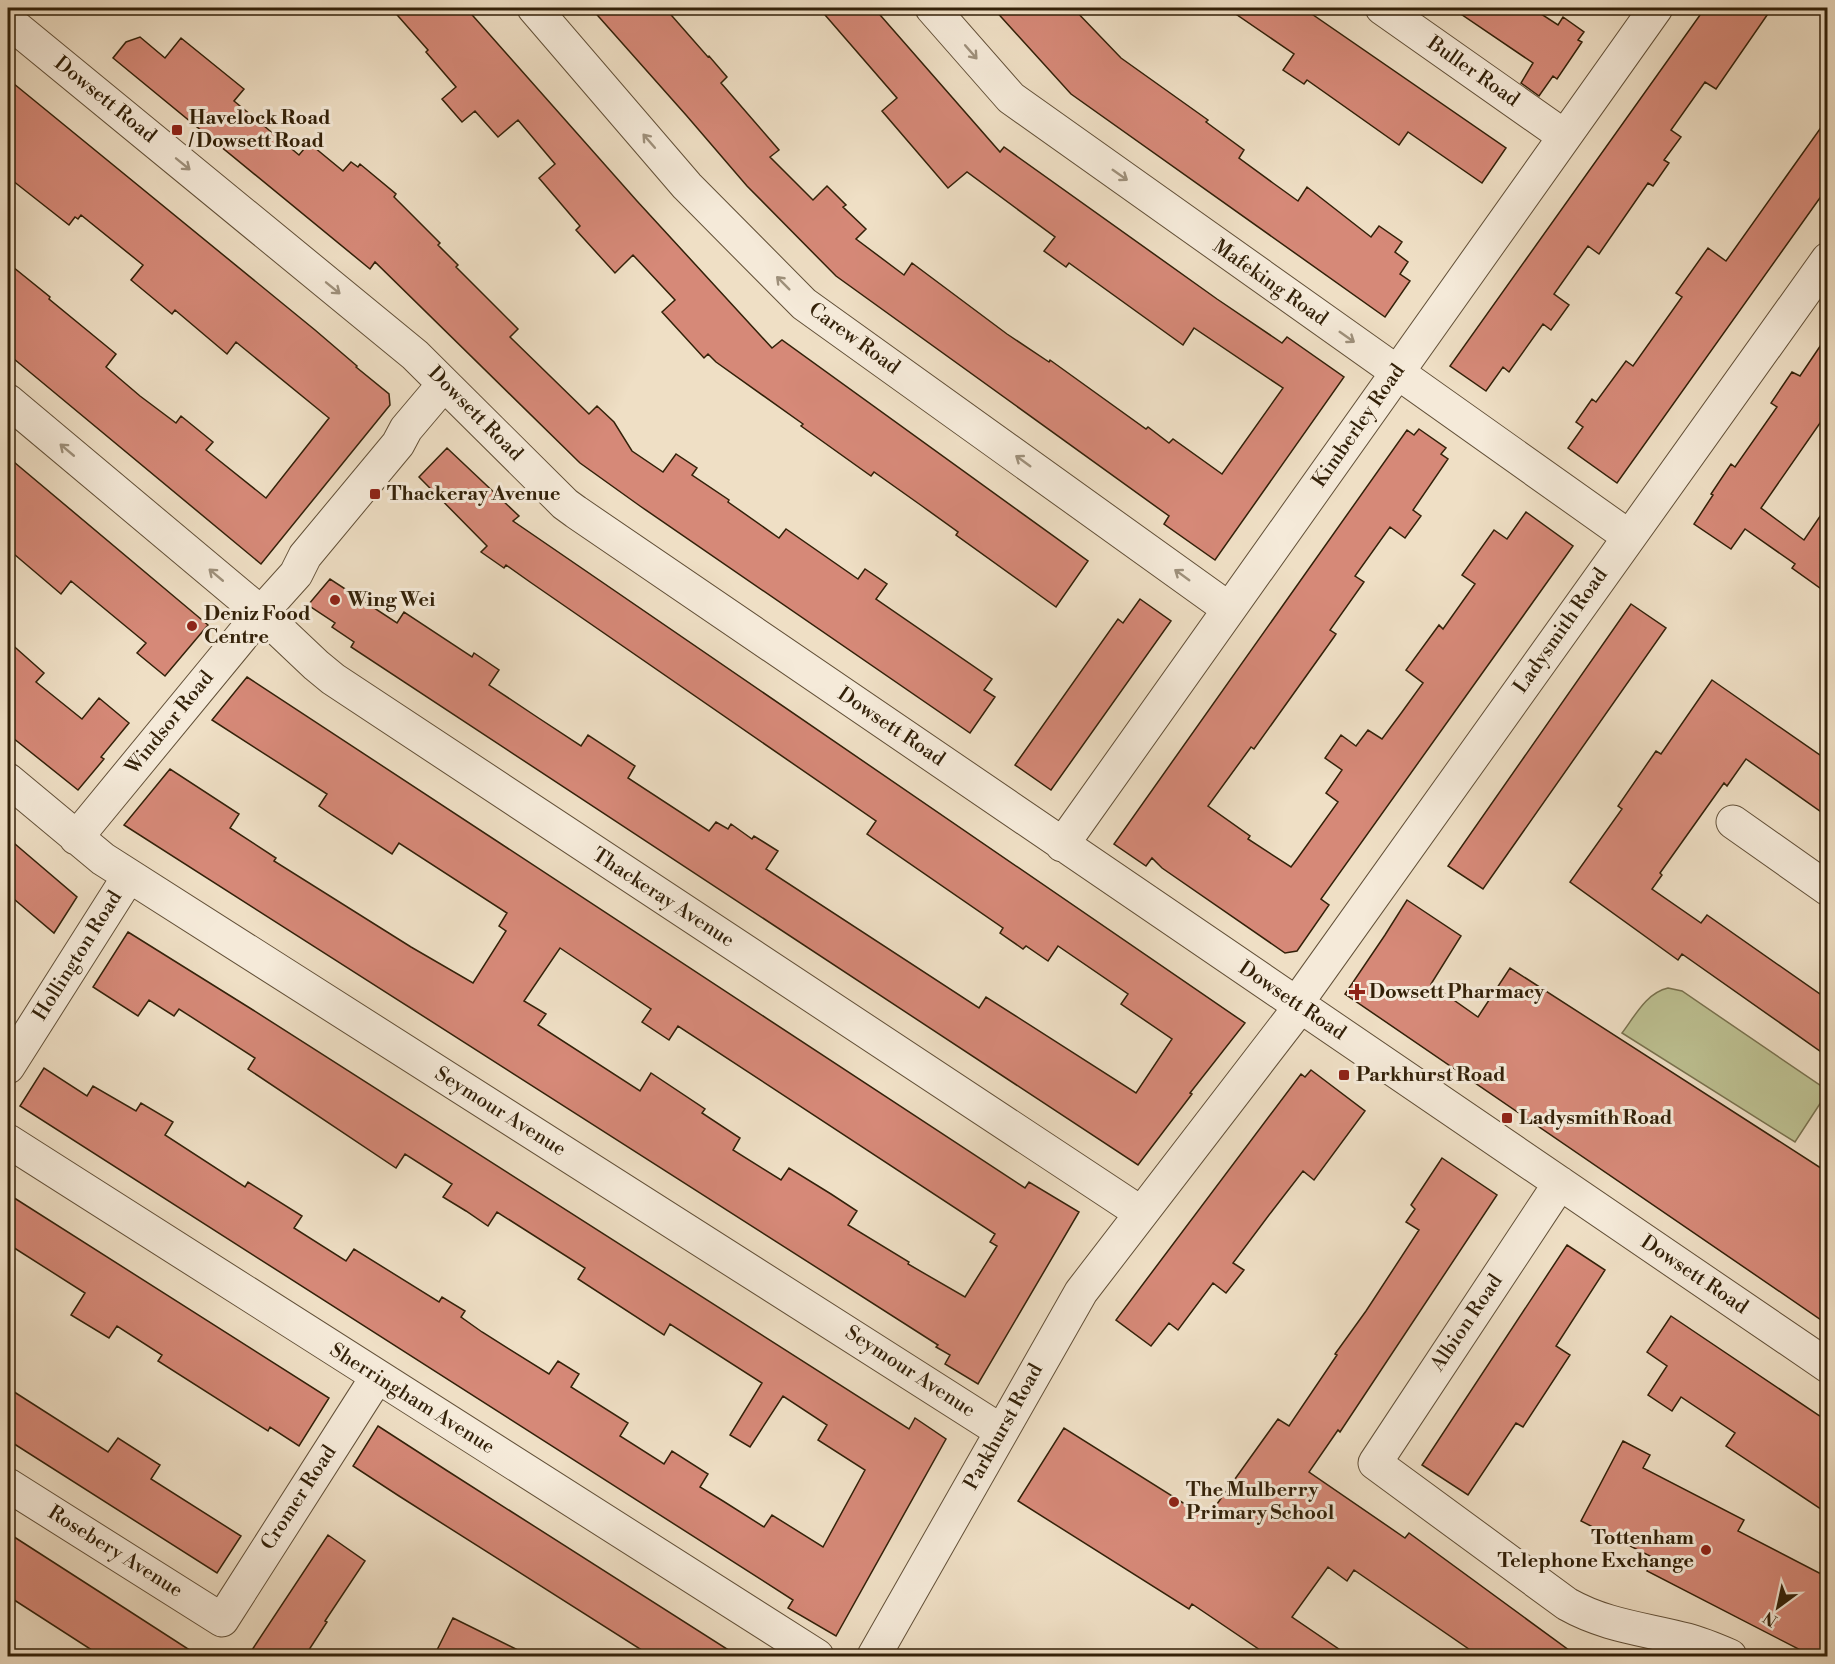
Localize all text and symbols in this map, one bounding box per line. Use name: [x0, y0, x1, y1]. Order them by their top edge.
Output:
street label: Buller Road: [1421, 31, 1524, 113]
one-way arrow: [964, 44, 978, 59]
street label: Dowsett Road: [49, 51, 162, 149]
place label: Havelock Road / Dowsett Road: [188, 106, 331, 154]
marker: Havelock Road / Dowsett Road: [170, 123, 184, 137]
one-way arrow: [642, 133, 655, 149]
one-way arrow: [175, 158, 191, 171]
one-way arrow: [1111, 169, 1127, 182]
street label: Mafeking Road: [1208, 234, 1333, 332]
one-way arrow: [775, 275, 790, 290]
one-way arrow: [325, 281, 341, 294]
street label: Carew Road: [804, 298, 905, 381]
one-way arrow: [1338, 331, 1354, 344]
street label: Kimberley Road: [1307, 359, 1411, 492]
street label: Dowsett Road: [422, 361, 528, 467]
one-way arrow: [60, 443, 75, 457]
one-way arrow: [1016, 455, 1032, 467]
place label: Thackeray Avenue: [387, 482, 561, 507]
marker: Thackeray Avenue: [368, 487, 382, 501]
street label: Ladysmith Road: [1509, 563, 1614, 698]
one-way arrow: [209, 568, 224, 582]
one-way arrow: [1174, 569, 1190, 581]
place label: Wing Wei: [346, 588, 436, 613]
marker: Wing Wei: [328, 593, 342, 607]
place label: Deniz Food Centre: [204, 602, 311, 650]
marker: Deniz Food Centre: [185, 619, 199, 633]
street label: Windsor Road: [120, 666, 220, 781]
street label: Dowsett Road: [833, 682, 950, 772]
street label: Thackeray Avenue: [587, 843, 739, 953]
street label: Hollington Road: [28, 886, 128, 1026]
street label: Dowsett Road: [1234, 956, 1351, 1046]
place label: Dowsett Pharmacy: [1369, 980, 1545, 1005]
marker: Dowsett Pharmacy: [1350, 985, 1364, 999]
street label: Seymour Avenue: [430, 1062, 570, 1162]
place label: Parkhurst Road: [1356, 1063, 1506, 1088]
marker: Parkhurst Road: [1337, 1068, 1351, 1082]
place label: Ladysmith Road: [1519, 1106, 1673, 1131]
marker: Ladysmith Road: [1500, 1111, 1514, 1125]
street label: Dowsett Road: [1636, 1230, 1753, 1320]
street label: Albion Road: [1425, 1269, 1509, 1377]
street label: Seymour Avenue: [840, 1321, 980, 1423]
street label: Sherringham Avenue: [325, 1338, 499, 1460]
street label: Parkhurst Road: [959, 1359, 1049, 1494]
street label: Cromer Road: [256, 1440, 343, 1555]
place label: The Mulberry Primary School: [1186, 1478, 1335, 1526]
marker: The Mulberry Primary School: [1167, 1495, 1181, 1509]
street label: Rosebery Avenue: [43, 1500, 187, 1604]
place label: Tottenham Telephone Exchange: [1498, 1526, 1694, 1574]
marker: Tottenham Telephone Exchange: [1699, 1543, 1713, 1557]
north arrow: [1748, 1577, 1808, 1637]
text: N: [1759, 1607, 1781, 1631]

